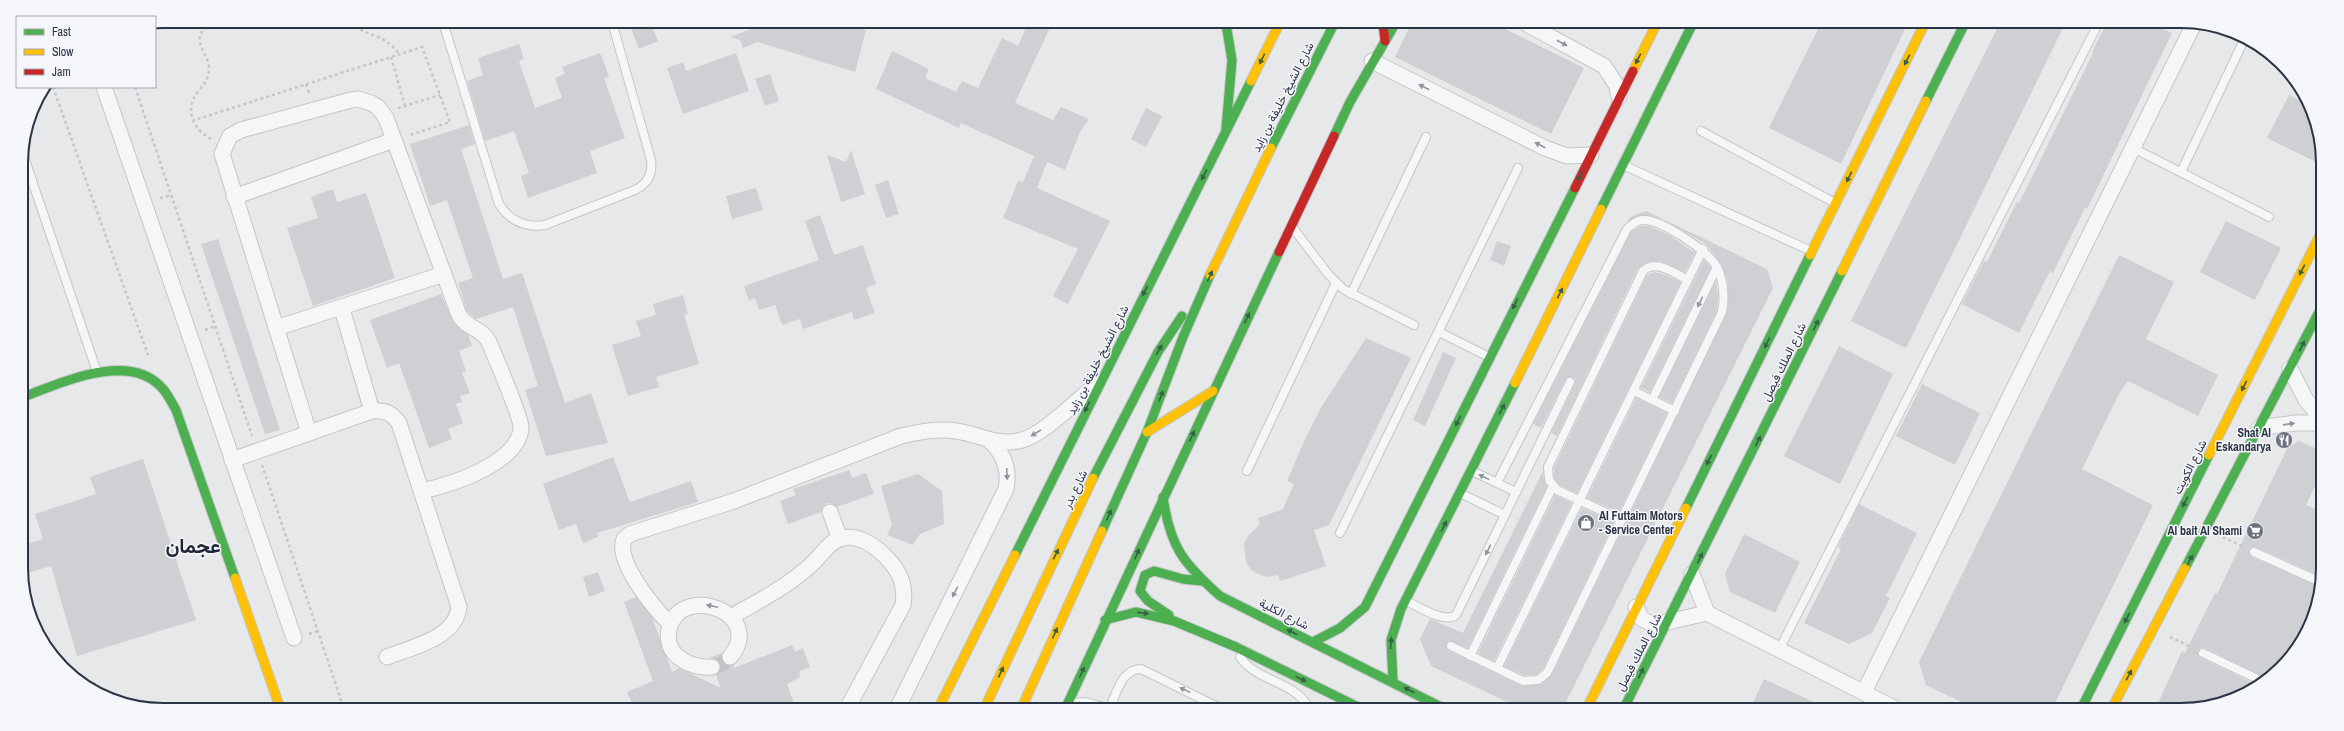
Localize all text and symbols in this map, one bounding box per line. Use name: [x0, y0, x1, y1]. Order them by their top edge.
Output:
legend: [16, 16, 156, 88]
text: Fast: [52, 24, 71, 40]
street label: شارع الشيخ خليفة بن زايد: [1248, 39, 1319, 155]
one-way arrow: [1556, 39, 1568, 46]
text: Slow: [52, 44, 74, 60]
one-way arrow: [1259, 53, 1265, 64]
one-way arrow: [1635, 54, 1641, 65]
one-way arrow: [1904, 54, 1910, 66]
text: Jam: [52, 64, 71, 80]
one-way arrow: [1418, 84, 1429, 90]
one-way arrow: [1534, 142, 1545, 149]
one-way arrow: [1201, 169, 1207, 181]
one-way arrow: [1577, 170, 1583, 181]
one-way arrow: [1846, 171, 1852, 182]
one-way arrow: [2299, 264, 2305, 276]
one-way arrow: [1207, 270, 1213, 281]
one-way arrow: [1142, 286, 1149, 297]
one-way arrow: [1556, 287, 1563, 298]
one-way arrow: [1697, 296, 1703, 308]
one-way arrow: [1512, 299, 1519, 310]
street label: شارع الشيخ خليفة بن زايد: [1063, 302, 1134, 418]
one-way arrow: [1244, 313, 1250, 324]
one-way arrow: [1813, 319, 1819, 331]
street label: شارع الملك فيصل: [1758, 320, 1811, 404]
one-way arrow: [1764, 338, 1770, 349]
one-way arrow: [2299, 340, 2306, 351]
one-way arrow: [1156, 344, 1163, 356]
one-way arrow: [2241, 380, 2247, 392]
one-way arrow: [1158, 389, 1164, 401]
one-way arrow: [1084, 402, 1090, 413]
one-way arrow: [1499, 403, 1505, 415]
one-way arrow: [1454, 415, 1461, 426]
one-way arrow: [2283, 421, 2295, 427]
place label: Shat Al Eskandarya: [2216, 425, 2272, 455]
one-way arrow: [1030, 429, 1042, 436]
one-way arrow: [1189, 430, 1195, 442]
restaurant icon: Shat Al Eskandarya: [2274, 430, 2294, 450]
one-way arrow: [1755, 436, 1761, 447]
street label: شارع الكويت: [2169, 437, 2212, 498]
one-way arrow: [1706, 454, 1712, 466]
street label: شارع بدر: [1058, 467, 1092, 512]
one-way arrow: [1004, 468, 1010, 481]
one-way arrow: [1478, 474, 1490, 480]
one-way arrow: [2182, 496, 2189, 508]
place label: Al Futtaim Motors - Service Center: [1599, 508, 1683, 538]
one-way arrow: [1106, 509, 1112, 520]
shop icon: Al Futtaim Motors - Service Center: [1576, 513, 1596, 533]
one-way arrow: [1441, 520, 1447, 531]
supermarket icon: Al bait Al Shami: [2245, 521, 2265, 541]
place label: Al bait Al Shami: [2167, 523, 2242, 539]
district label: عجمان: [165, 532, 221, 559]
one-way arrow: [1485, 544, 1491, 555]
one-way arrow: [1053, 548, 1059, 560]
one-way arrow: [1134, 548, 1140, 559]
one-way arrow: [1697, 552, 1704, 564]
one-way arrow: [2187, 554, 2193, 566]
one-way arrow: [952, 586, 958, 598]
street label: شارع الكلية: [1256, 595, 1312, 634]
one-way arrow: [705, 603, 718, 609]
one-way arrow: [1137, 610, 1149, 616]
street label: شارع الملك فيصل: [1612, 610, 1666, 694]
one-way arrow: [2124, 612, 2130, 624]
one-way arrow: [1052, 628, 1058, 639]
one-way arrow: [1287, 629, 1298, 635]
one-way arrow: [1388, 637, 1395, 649]
one-way arrow: [998, 666, 1004, 677]
one-way arrow: [1079, 666, 1085, 677]
one-way arrow: [1638, 668, 1644, 679]
one-way arrow: [2126, 669, 2133, 681]
one-way arrow: [1295, 676, 1307, 682]
one-way arrow: [1179, 687, 1191, 693]
one-way arrow: [1403, 687, 1414, 693]

